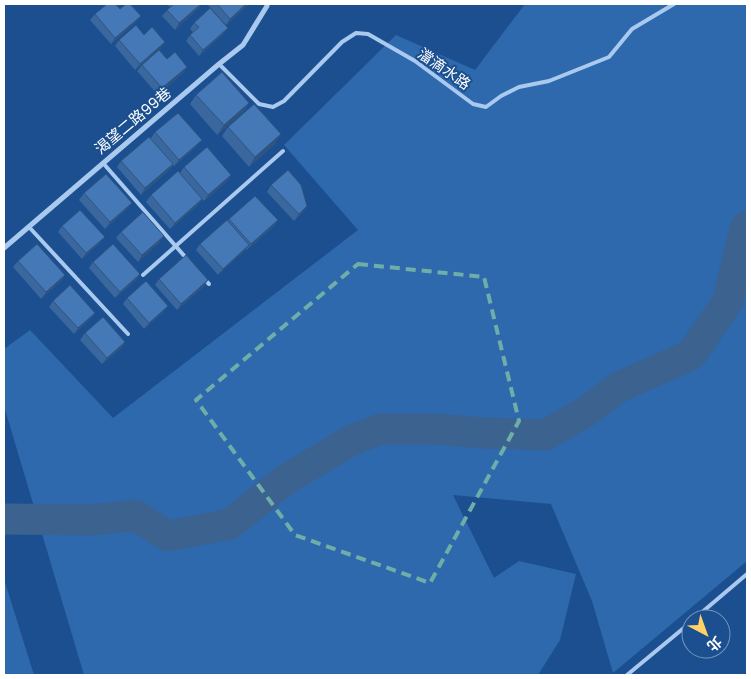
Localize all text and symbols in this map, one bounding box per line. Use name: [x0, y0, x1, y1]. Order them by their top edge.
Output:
street label: 澢滴水路: [414, 43, 475, 94]
street label: 渴望二路99巷: [90, 82, 175, 159]
north arrow: [681, 609, 731, 659]
text: 北: [703, 632, 726, 656]

